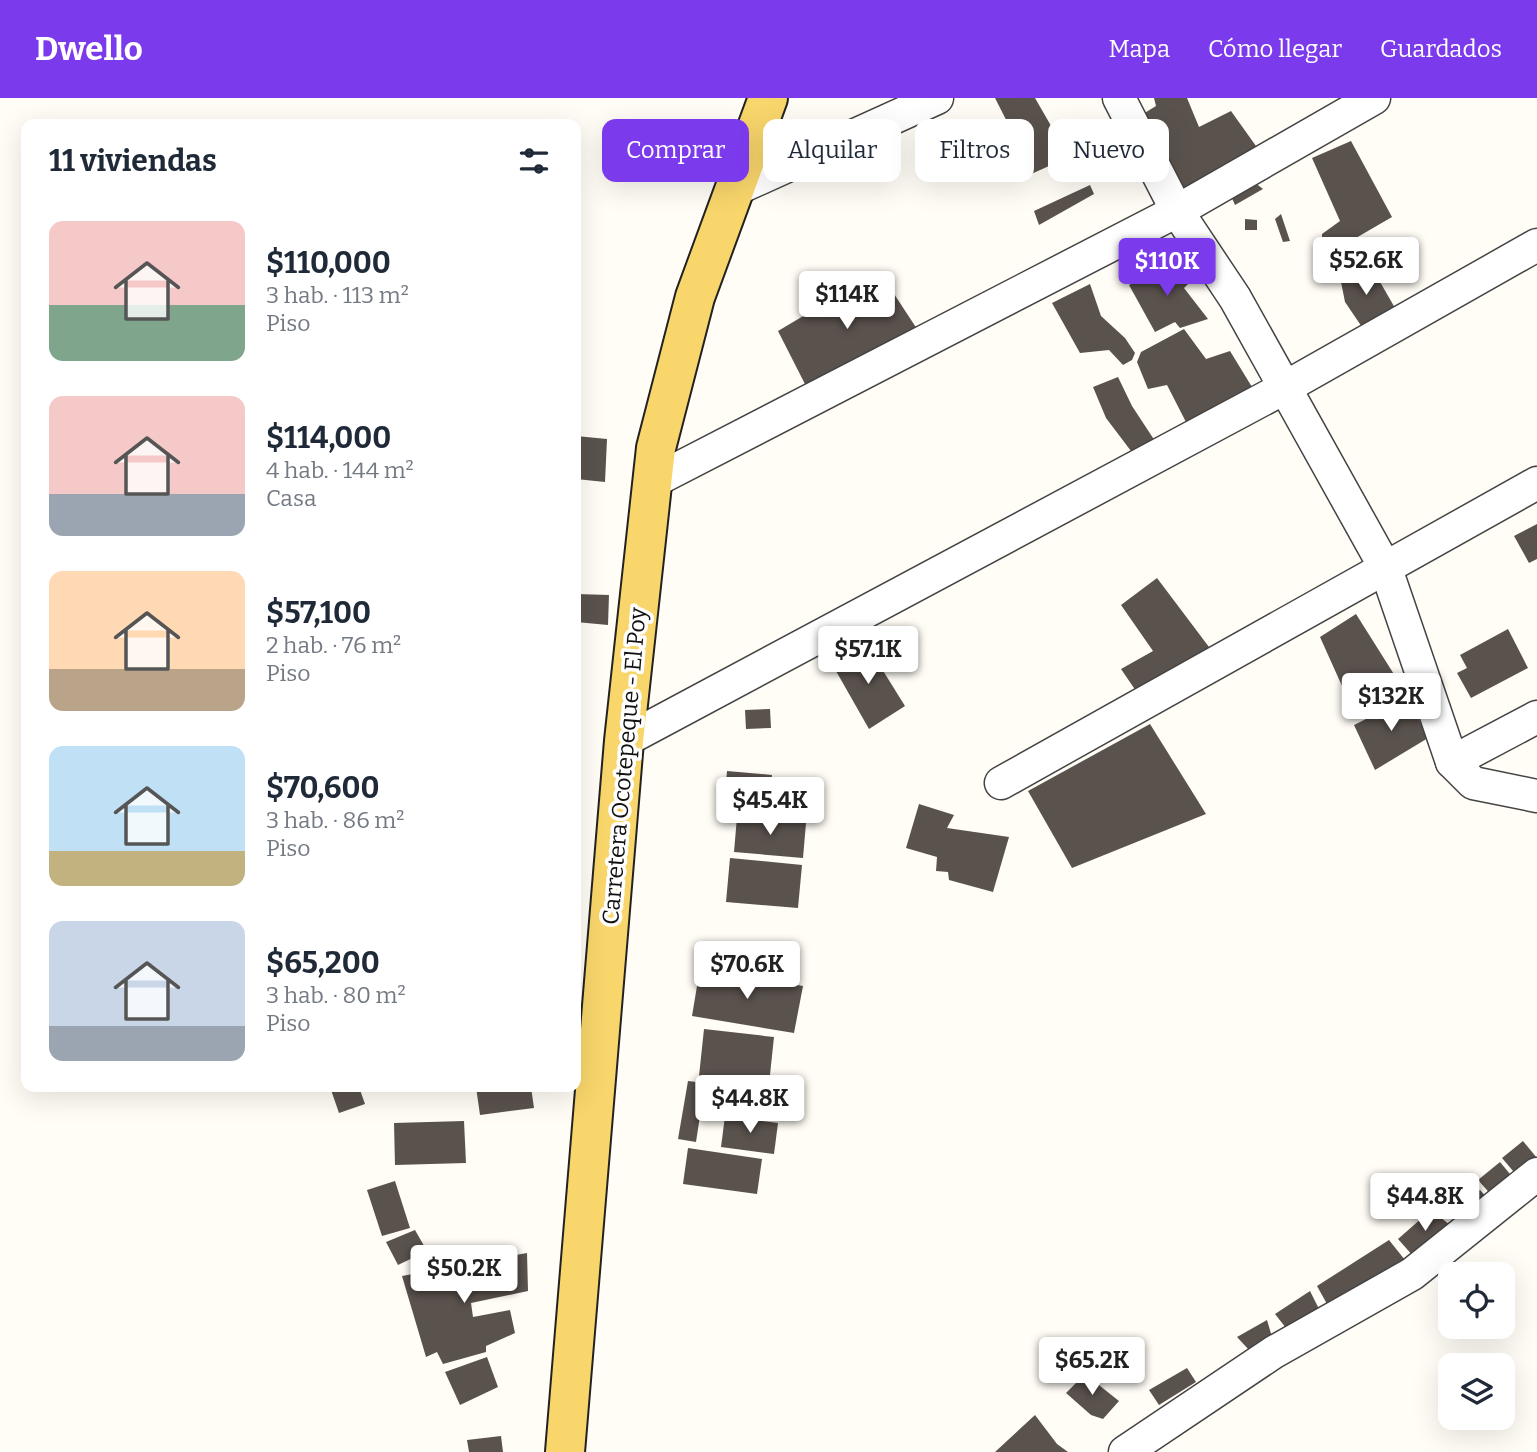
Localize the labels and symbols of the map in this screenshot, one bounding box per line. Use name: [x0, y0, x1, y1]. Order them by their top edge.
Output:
pin: $110K: [1118, 238, 1216, 298]
pin: $52.6K: [1309, 238, 1423, 297]
pin: $114K: [798, 272, 896, 331]
street label: Carretera Ocotepeque - El Poy: [596, 605, 652, 926]
pin: $57.1K: [811, 626, 925, 686]
pin: $132K: [1342, 674, 1440, 733]
pin: $45.4K: [713, 778, 827, 837]
pin: $70.6K: [690, 942, 804, 1001]
pin: $44.8K: [693, 1076, 807, 1135]
pin: $44.8K: [1368, 1174, 1482, 1233]
pin: $50.2K: [407, 1246, 521, 1305]
pin: $65.2K: [1035, 1338, 1149, 1397]

